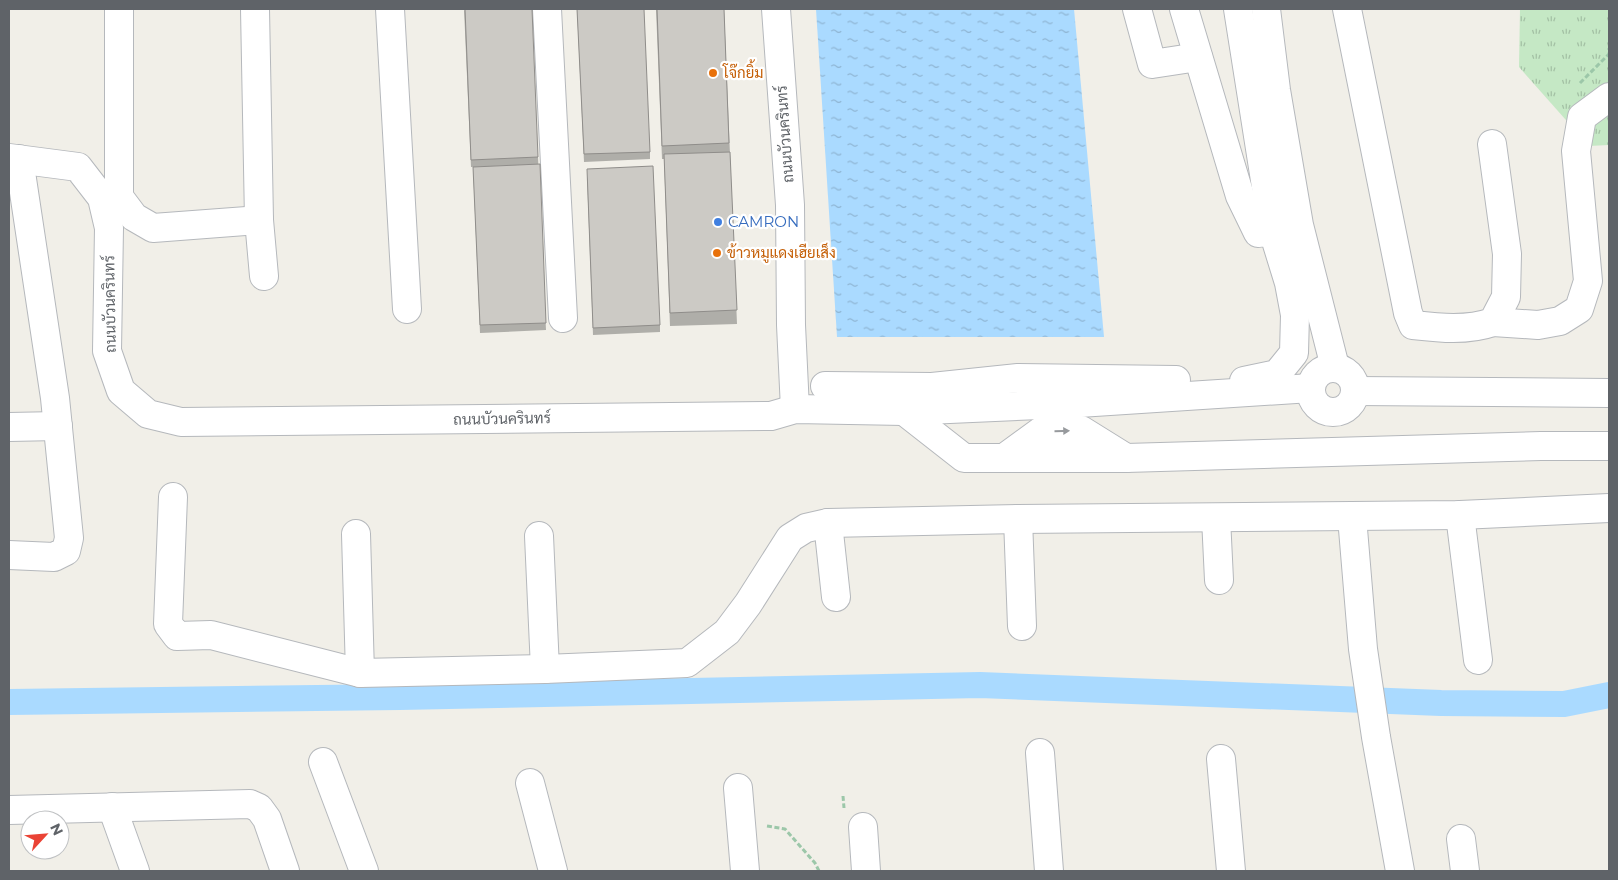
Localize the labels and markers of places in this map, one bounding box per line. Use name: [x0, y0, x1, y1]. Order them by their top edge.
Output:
place label: โจ๊กยิ้ม: [722, 59, 763, 82]
marker: โจ๊กยิ้ม: [707, 67, 719, 79]
place label: CAMRON: [728, 212, 799, 231]
marker: CAMRON: [712, 216, 724, 228]
place label: ข้าวหมูแดงเฮียเส็ง: [727, 242, 836, 263]
marker: ข้าวหมูแดงเฮียเส็ง: [711, 247, 723, 259]

